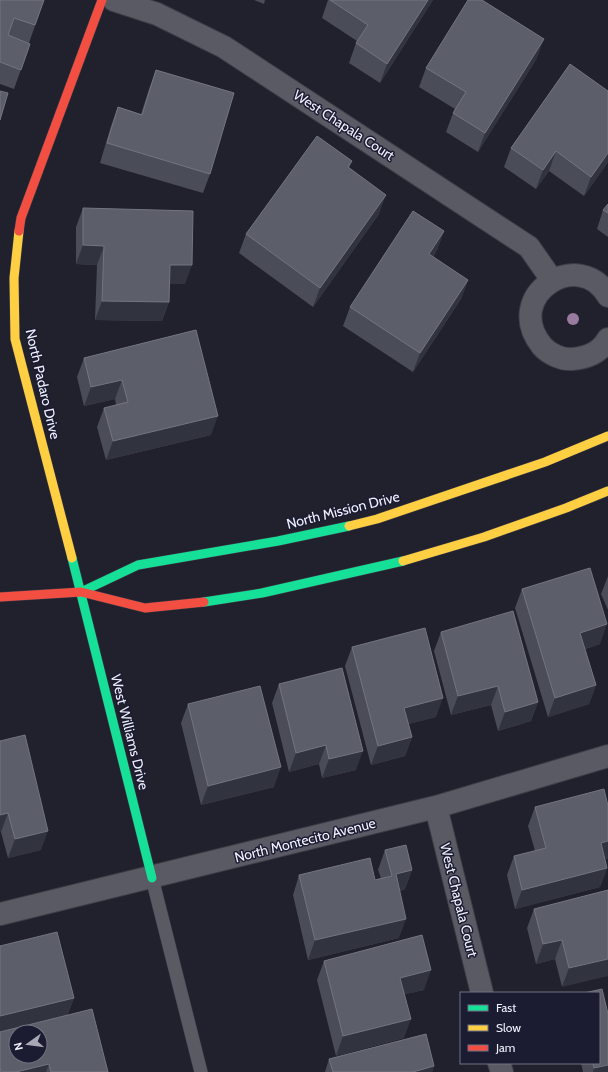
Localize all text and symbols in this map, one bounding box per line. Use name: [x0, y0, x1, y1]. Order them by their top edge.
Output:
street label: West Chapala Court: [290, 86, 398, 164]
street label: North Padaro Drive: [22, 327, 64, 441]
street label: North Mission Drive: [285, 487, 401, 533]
street label: West Williams Drive: [107, 672, 153, 792]
street label: North Montecito Avenue: [233, 814, 377, 866]
street label: West Chapala Court: [436, 841, 482, 959]
legend: [460, 992, 600, 1064]
text: Fast: [496, 1000, 516, 1015]
text: Slow: [496, 1020, 521, 1035]
north arrow: [8, 1024, 48, 1064]
text: Jam: [495, 1040, 515, 1055]
text: N: [11, 1041, 26, 1052]

